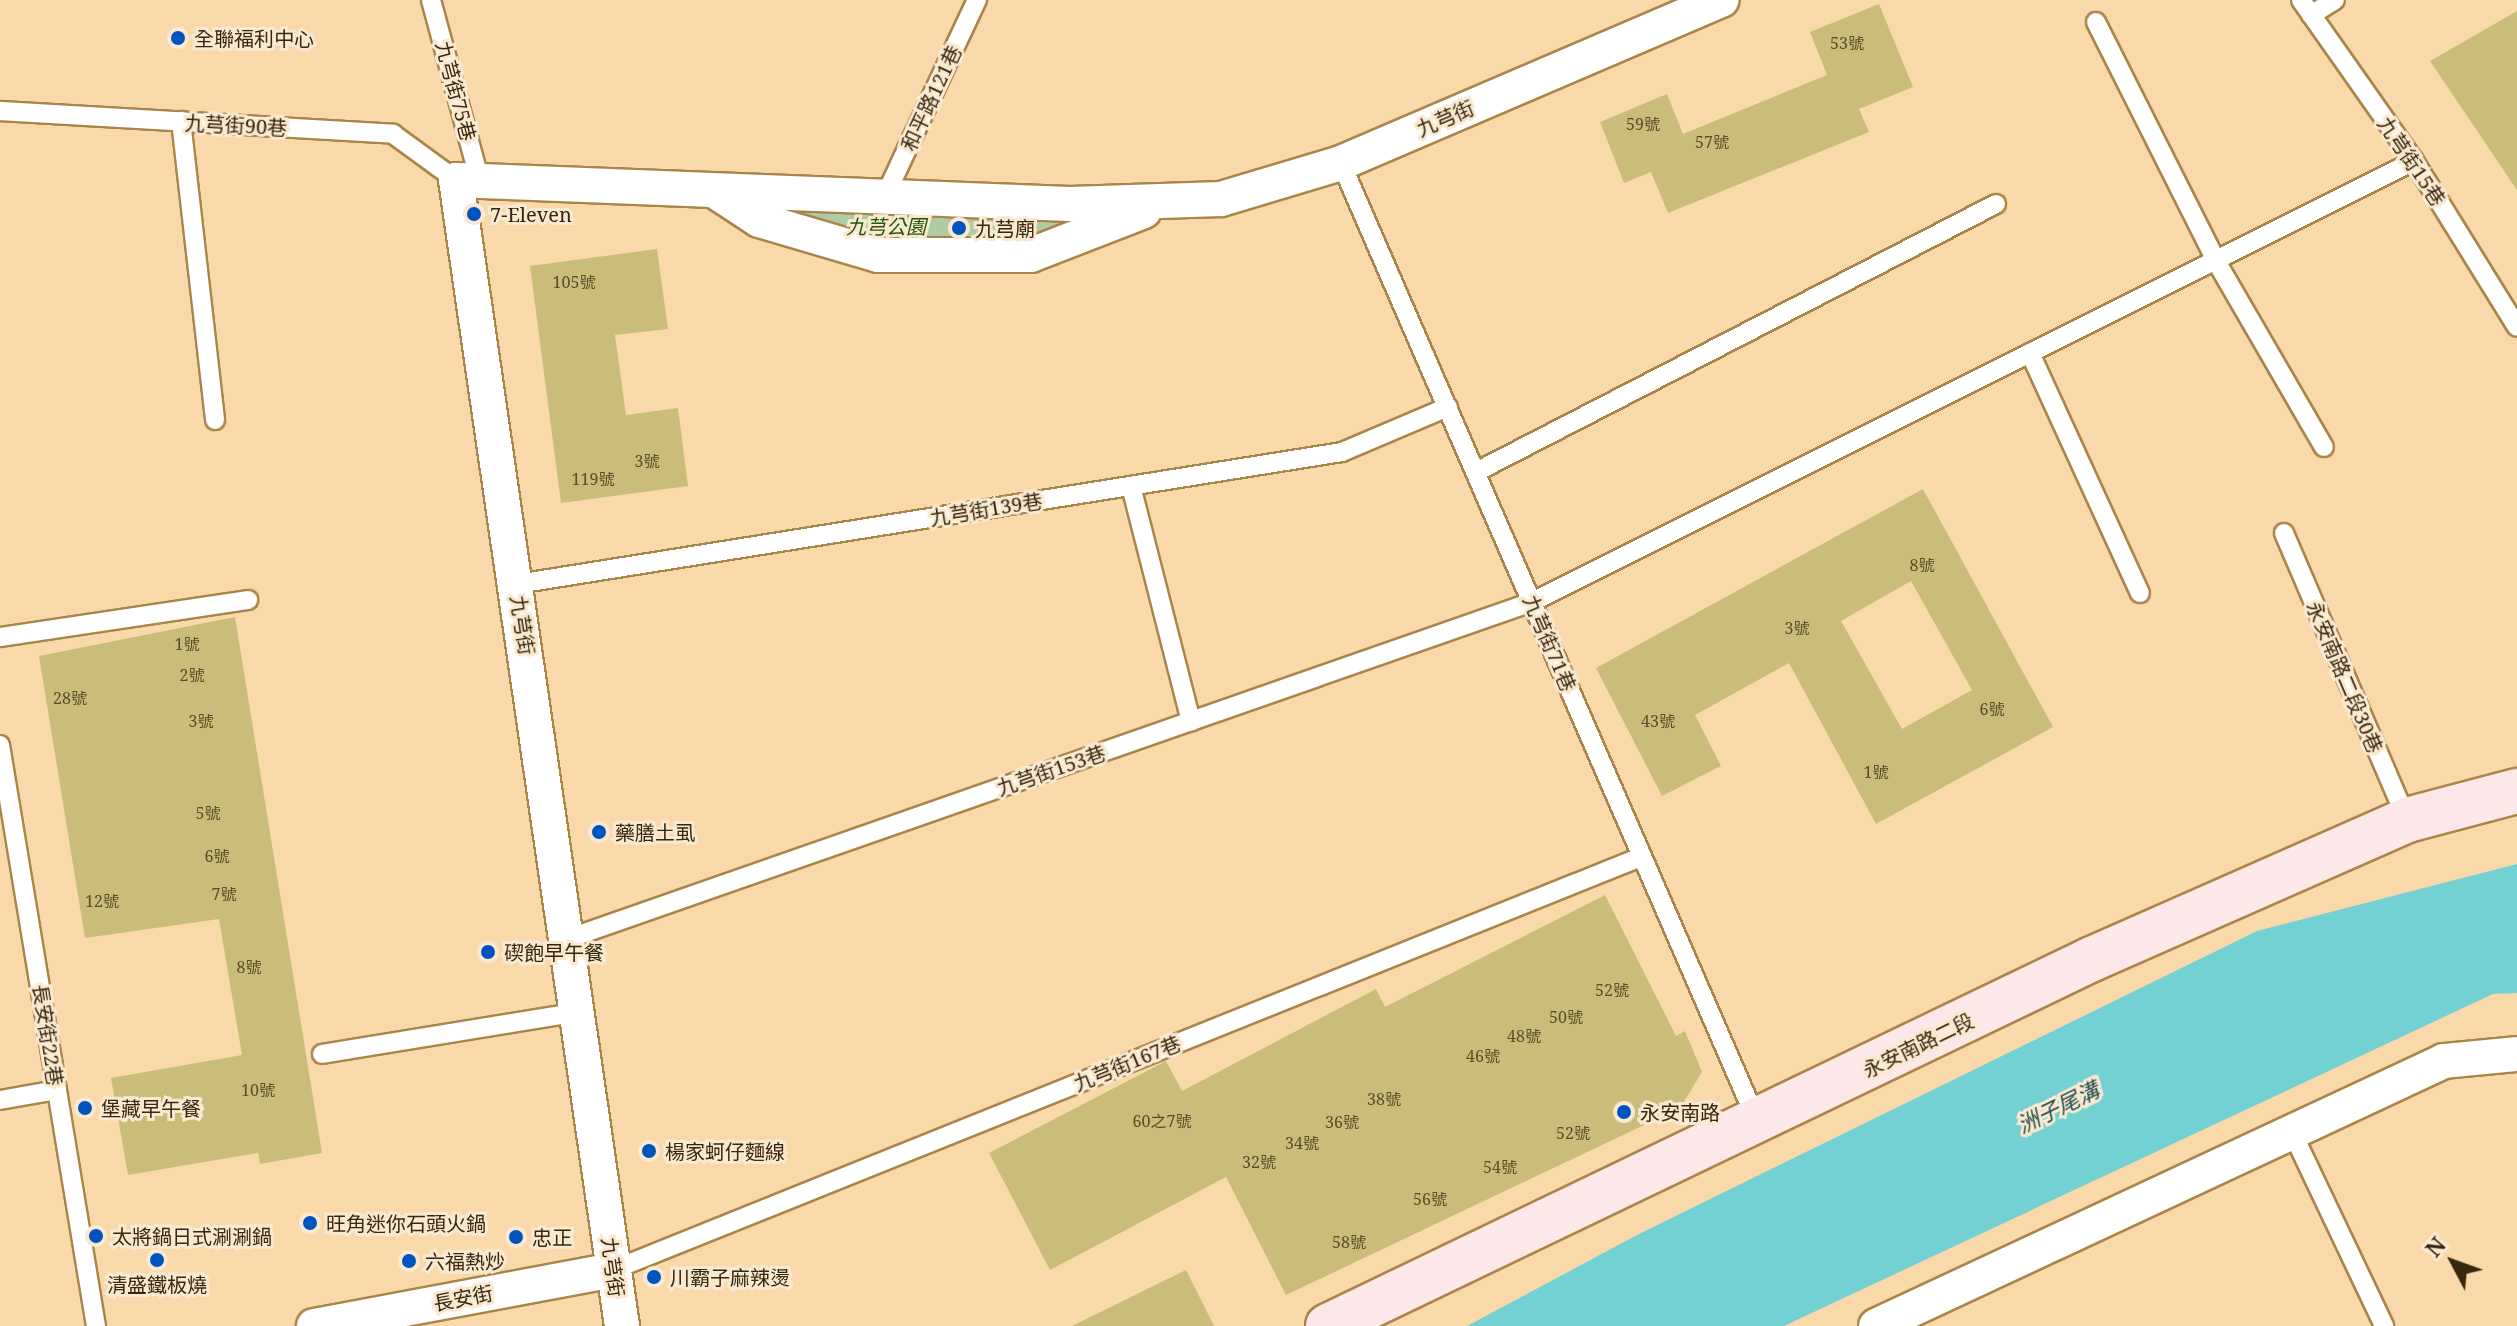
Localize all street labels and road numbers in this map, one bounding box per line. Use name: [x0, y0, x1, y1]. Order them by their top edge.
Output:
street label: 九芎街75巷: [431, 38, 481, 144]
street label: 和平路121巷: [896, 41, 966, 155]
street label: 九芎街: [1413, 95, 1477, 141]
street label: 九芎街90巷: [184, 110, 288, 140]
street label: 九芎街15巷: [2373, 112, 2451, 210]
street label: 九芎街139巷: [928, 488, 1044, 530]
street label: 九芎街71巷: [1519, 591, 1581, 695]
street label: 九芎街: [506, 593, 540, 657]
street label: 永安南路二段30巷: [2302, 598, 2388, 756]
street label: 九芎街153巷: [993, 740, 1109, 800]
street label: 長安街22巷: [28, 983, 68, 1087]
street label: 永安南路二段: [1859, 1008, 1977, 1082]
street label: 九芎街167巷: [1070, 1031, 1184, 1095]
street label: 九芎街: [597, 1236, 629, 1298]
street label: 長安街: [431, 1280, 495, 1316]

